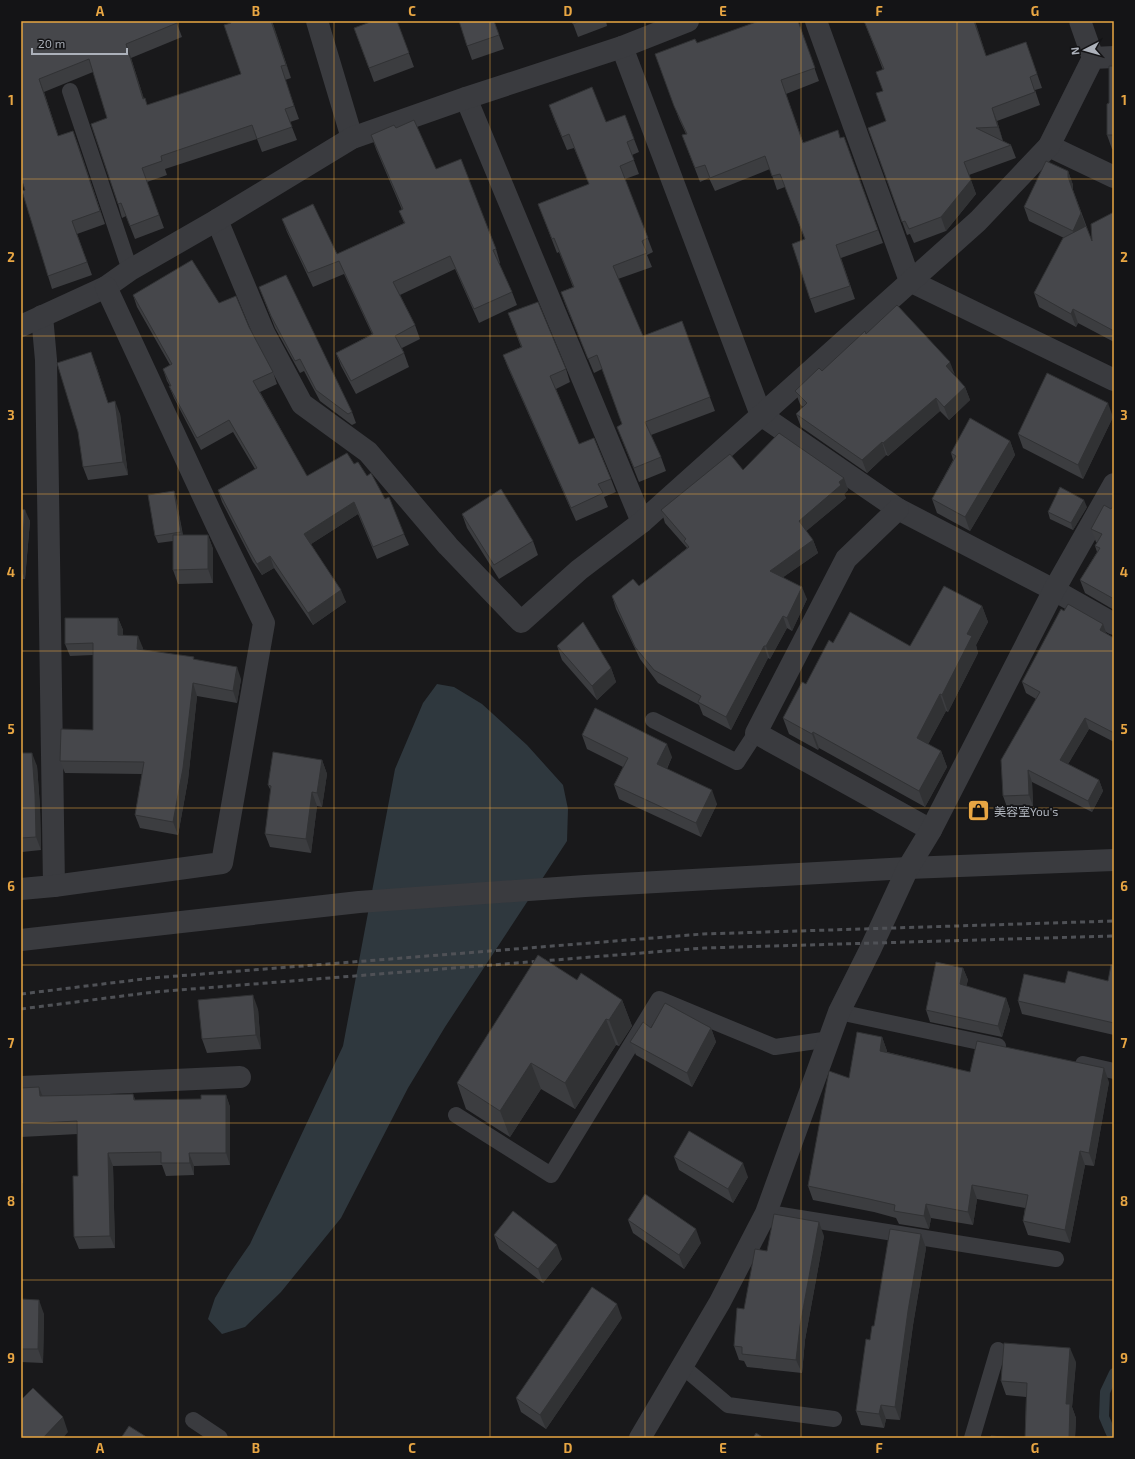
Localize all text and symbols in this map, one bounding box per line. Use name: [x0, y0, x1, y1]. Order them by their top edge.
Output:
text: A: [96, 3, 105, 19]
text: B: [252, 3, 260, 19]
text: C: [408, 3, 416, 19]
text: D: [564, 3, 573, 19]
text: E: [719, 3, 727, 19]
text: F: [875, 3, 883, 19]
text: G: [1031, 3, 1039, 19]
scale bar: [32, 30, 127, 56]
north arrow: [1065, 30, 1105, 70]
text: 20 m: [38, 36, 65, 50]
text: N: [1068, 46, 1081, 56]
text: 1: [8, 92, 14, 108]
text: 1: [1121, 92, 1127, 108]
text: 2: [7, 249, 15, 265]
text: 2: [1120, 249, 1128, 265]
text: 3: [7, 407, 15, 423]
text: 3: [1120, 407, 1128, 423]
text: 4: [7, 564, 15, 580]
text: 4: [1120, 564, 1128, 580]
text: 5: [7, 721, 15, 737]
text: 5: [1120, 721, 1128, 737]
shop icon: 美容室You's: [966, 798, 992, 824]
place label: 美容室You's: [994, 804, 1058, 818]
text: 6: [7, 878, 15, 894]
text: 6: [1120, 878, 1128, 894]
text: 7: [8, 1035, 15, 1051]
text: 7: [1121, 1035, 1128, 1051]
text: 8: [7, 1193, 15, 1209]
text: 8: [1120, 1193, 1128, 1209]
text: 9: [7, 1350, 15, 1366]
text: 9: [1120, 1350, 1128, 1366]
text: A: [96, 1440, 105, 1456]
text: B: [252, 1440, 260, 1456]
text: C: [408, 1440, 416, 1456]
text: D: [564, 1440, 573, 1456]
text: E: [719, 1440, 727, 1456]
text: F: [875, 1440, 883, 1456]
text: G: [1031, 1440, 1039, 1456]

